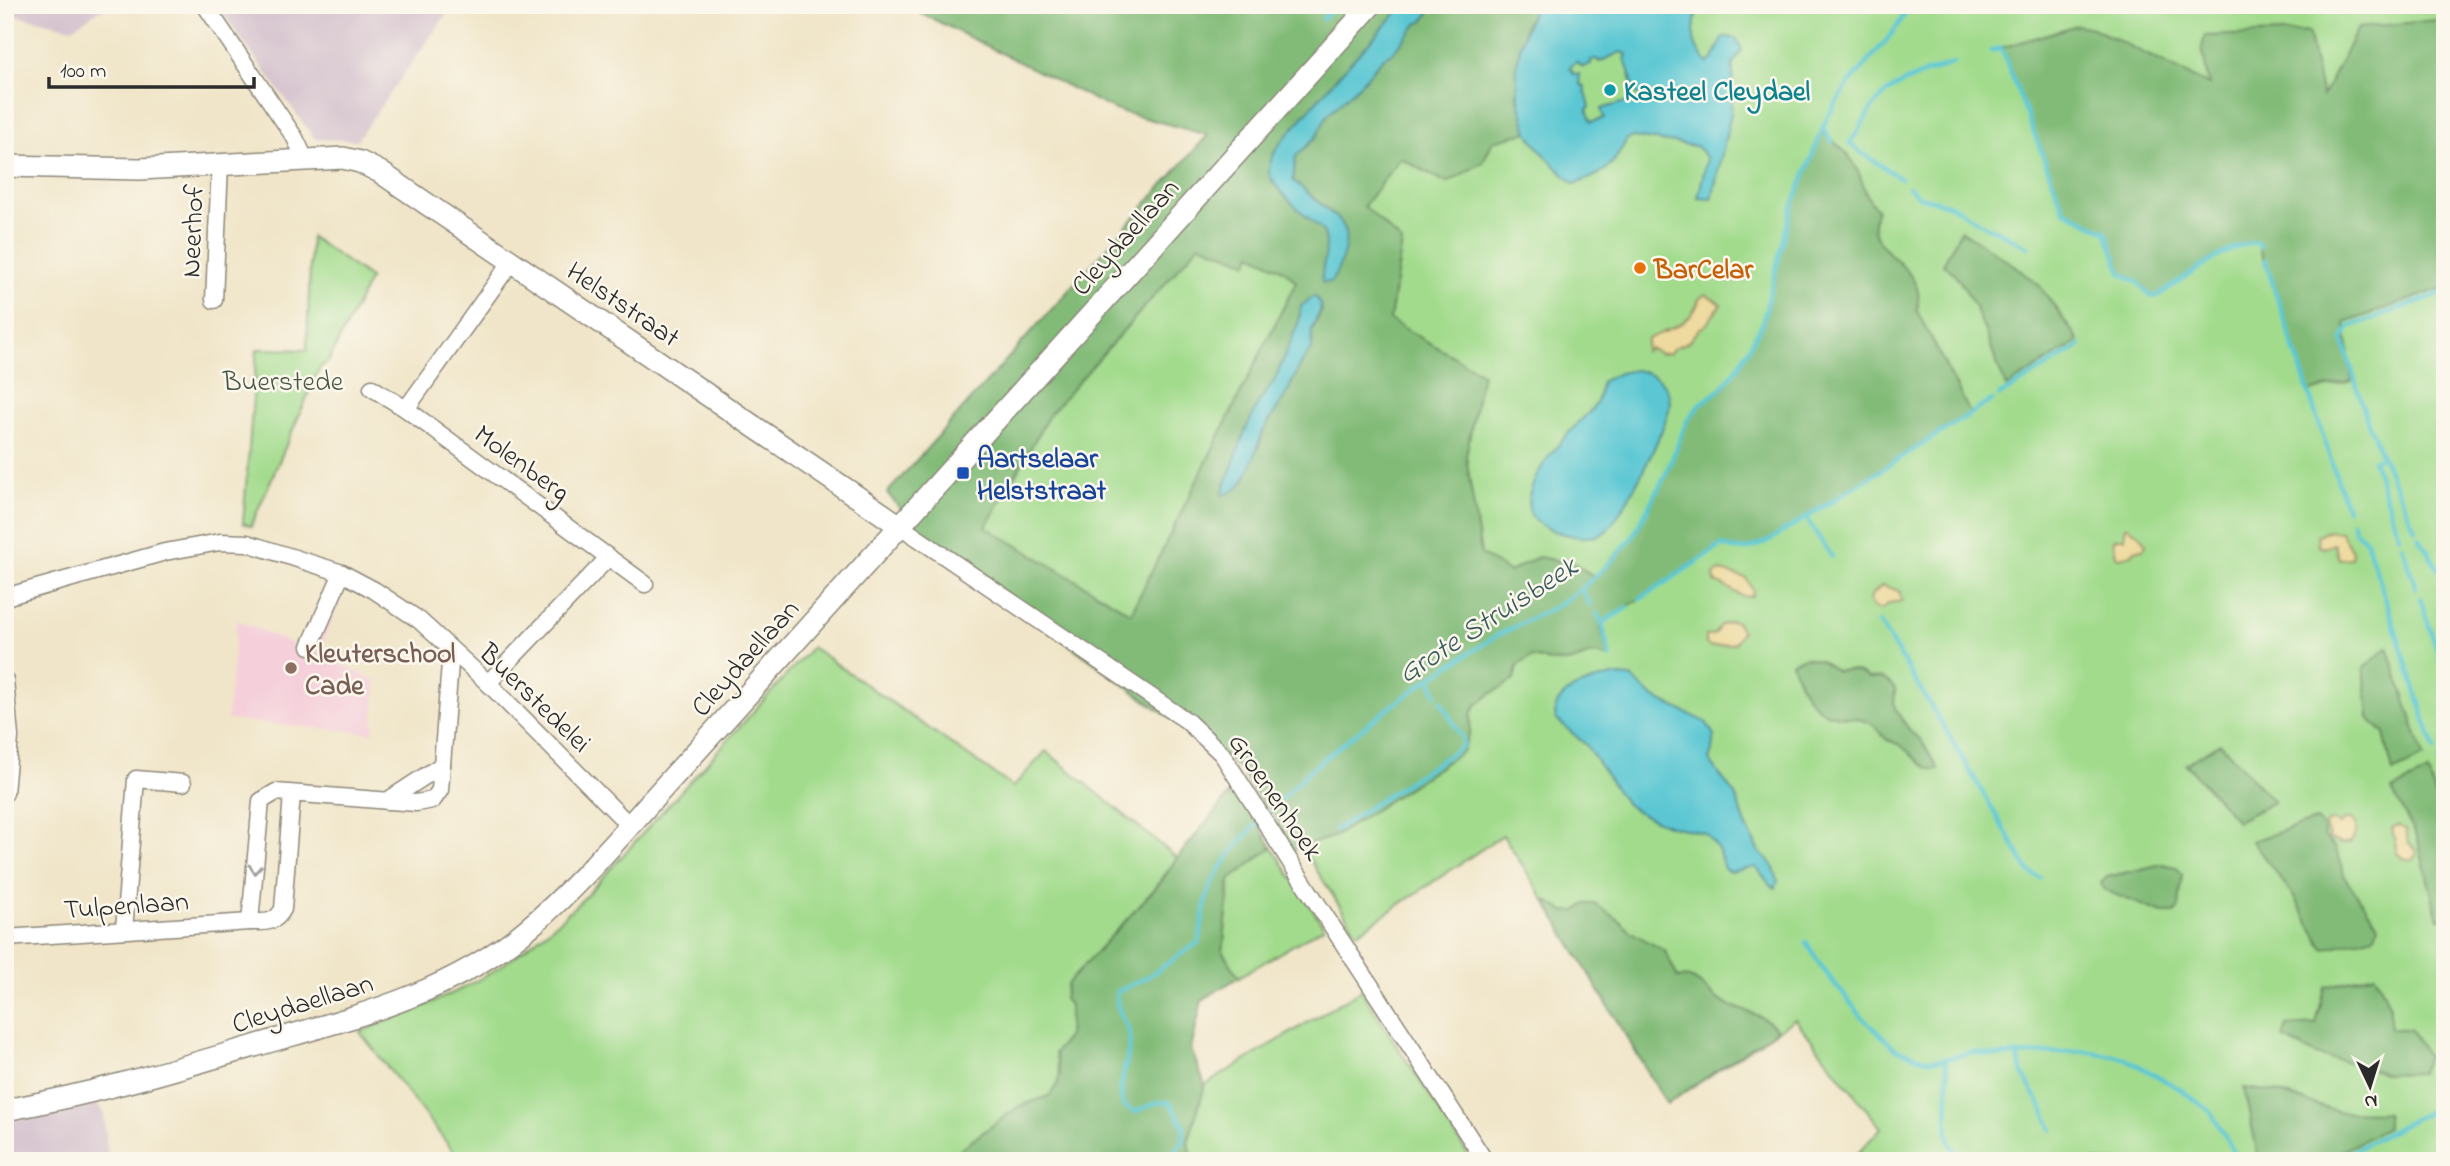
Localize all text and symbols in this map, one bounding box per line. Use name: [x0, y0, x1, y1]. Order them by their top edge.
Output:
scale bar: [49, 46, 254, 90]
text: 100 m: [60, 57, 106, 87]
place label: Kasteel Cleydael: [1624, 73, 1811, 114]
marker: Kasteel Cleydael: [1602, 82, 1618, 98]
street label: Cleydaellaan: [1063, 170, 1191, 306]
street label: Neerhof: [172, 184, 217, 279]
place label: BarCelar: [1652, 251, 1754, 292]
street label: Helststraat: [557, 253, 687, 359]
marker: BarCelar: [1632, 260, 1648, 276]
park label: Buerstede: [222, 363, 344, 404]
street label: Molenberg: [464, 416, 578, 514]
place label: Aartselaar Helststraat: [977, 440, 1107, 513]
marker: Aartselaar Helststraat: [955, 465, 971, 481]
water label: Grote Struisbeek: [1390, 546, 1589, 696]
street label: Cleydaellaan: [683, 591, 811, 727]
street label: Buerstedelei: [467, 634, 599, 764]
place label: Kleuterschool Cade: [305, 635, 456, 708]
marker: Kleuterschool Cade: [283, 660, 299, 676]
street label: Groenenhoek: [1216, 726, 1332, 871]
one-way arrow: [248, 864, 263, 875]
street label: Tulpenlaan: [62, 883, 190, 932]
street label: Cleydaellaan: [227, 964, 379, 1046]
north arrow: [2334, 1050, 2404, 1120]
text: N: [2363, 1087, 2378, 1114]

